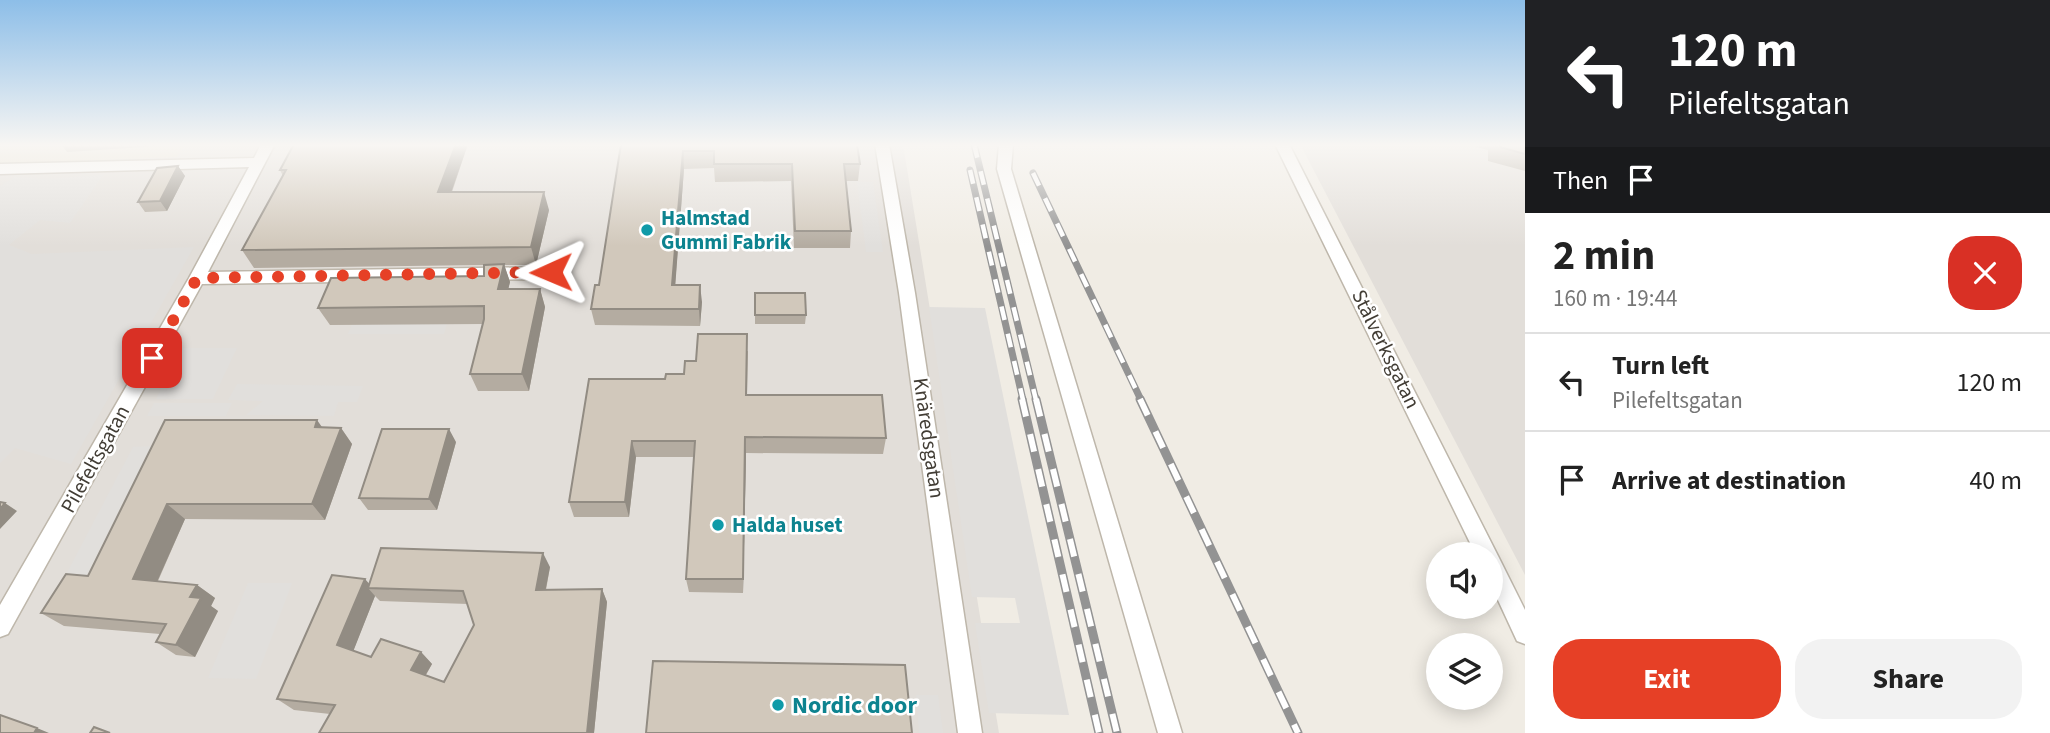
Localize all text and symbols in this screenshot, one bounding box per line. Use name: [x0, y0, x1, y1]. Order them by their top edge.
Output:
text: 120 m: [1668, 16, 1797, 86]
icon: left: [1553, 28, 1644, 119]
text: Pilefeltsgatan: [1668, 81, 1850, 127]
icon: arrive: [1622, 161, 1660, 199]
text: Then: [1553, 162, 1608, 199]
place label: Halmstad Gummi Fabrik: [661, 203, 792, 257]
marker: Halmstad Gummi Fabrik: [639, 222, 655, 238]
text: 2 min: [1553, 226, 1655, 286]
position arrow: [514, 235, 588, 309]
button: close: [1948, 236, 2022, 310]
text: 160 m · 19:44: [1553, 282, 1677, 315]
street label: Stålverksgatan: [1344, 284, 1428, 414]
pin: [122, 328, 182, 388]
icon: arrive: [133, 339, 171, 377]
text: Turn left: [1612, 347, 1709, 384]
icon: left: [1553, 363, 1591, 401]
text: 120 m: [1956, 364, 2022, 401]
street label: Knäredsgatan: [906, 376, 952, 500]
text: Pilefeltsgatan: [1612, 384, 1743, 417]
street label: Pilefeltsgatan: [53, 400, 137, 518]
icon: arrive: [1553, 461, 1591, 499]
text: Arrive at destination: [1612, 462, 1846, 499]
text: 40 m: [1969, 462, 2022, 499]
place label: Halda huset: [732, 510, 842, 540]
marker: Halda huset: [710, 517, 726, 533]
map controls: [1426, 542, 1503, 710]
button: sound: [1426, 542, 1503, 619]
button: layers: [1426, 633, 1503, 710]
button: Exit: [1553, 639, 1781, 719]
button: Share: [1795, 639, 2022, 719]
place label: Nordic door: [792, 688, 917, 723]
marker: Nordic door: [770, 697, 786, 713]

